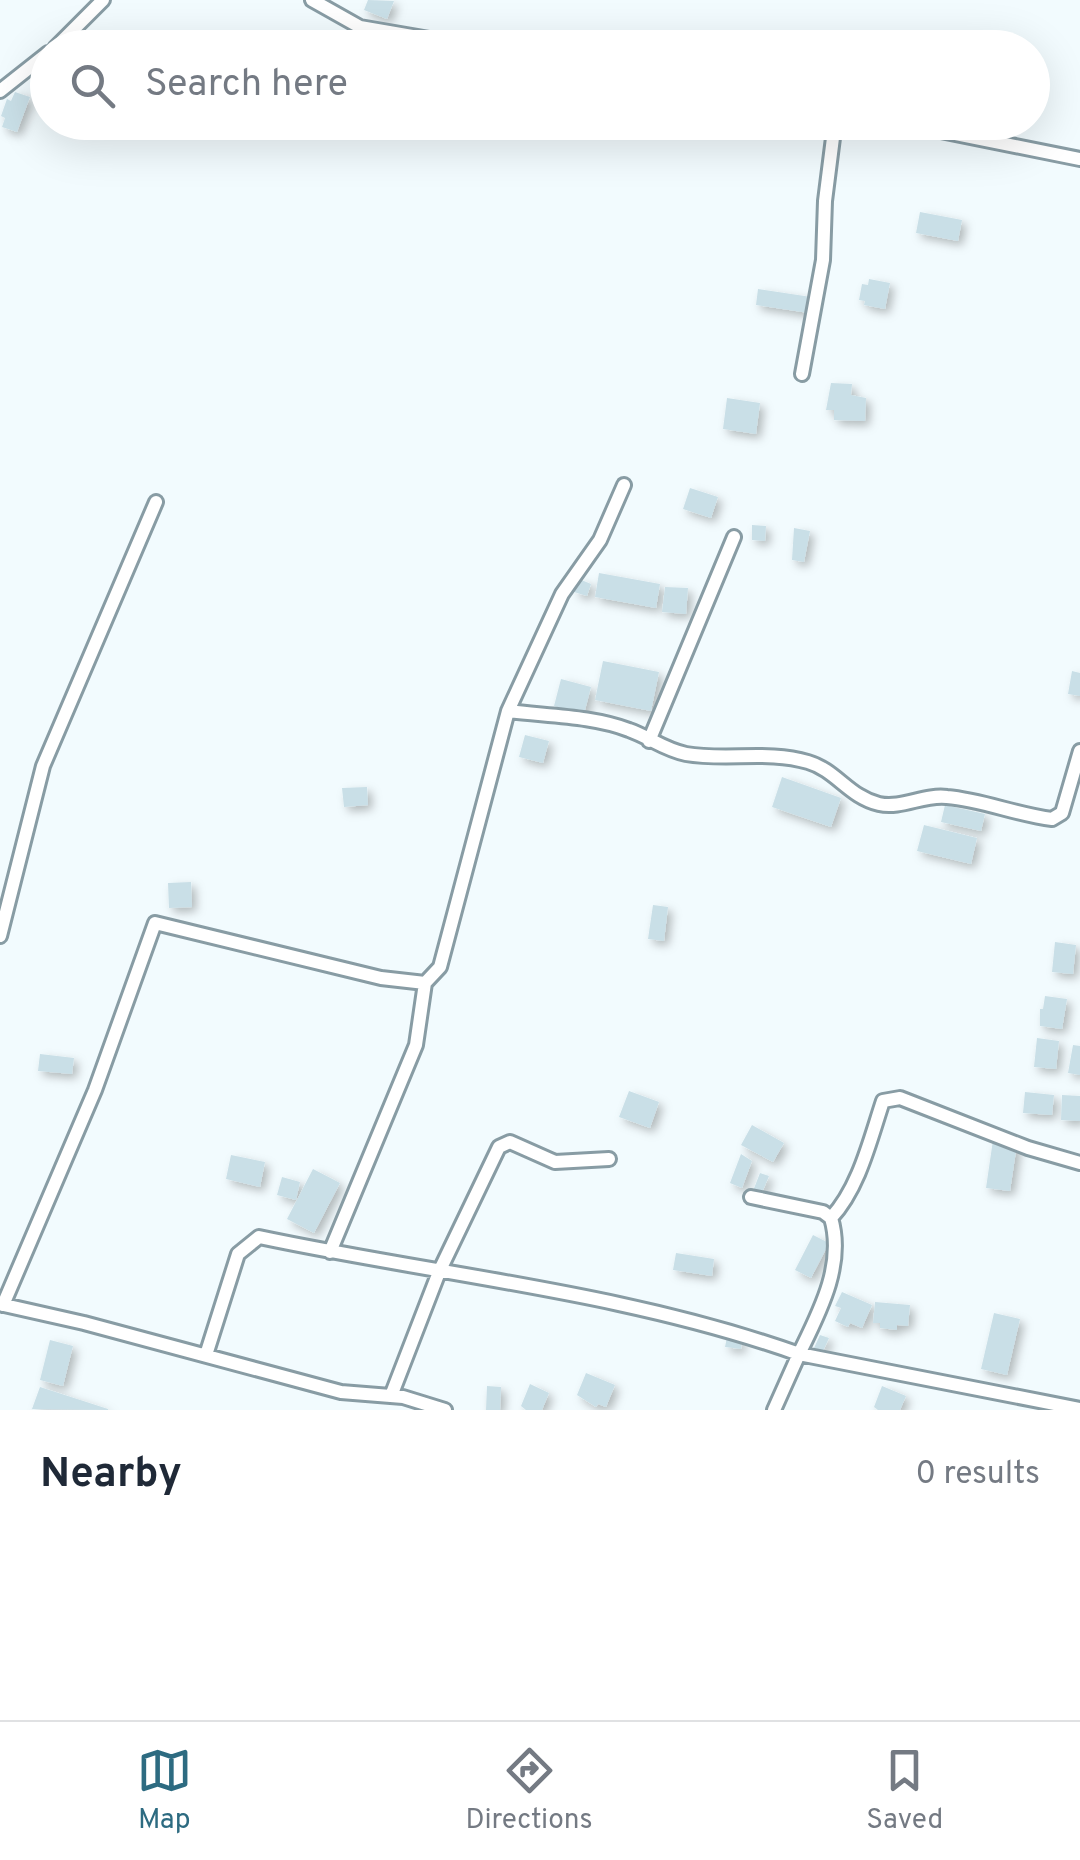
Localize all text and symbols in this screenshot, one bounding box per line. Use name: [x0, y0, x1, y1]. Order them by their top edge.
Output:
search box: [30, 30, 1050, 140]
icon: search: [65, 58, 120, 113]
text: Search here: [145, 61, 348, 110]
text: Nearby: [40, 1449, 182, 1502]
text: 0 results: [915, 1455, 1040, 1495]
tab: Map: [137, 1743, 192, 1839]
tab: Directions: [465, 1743, 593, 1839]
tab: Saved: [866, 1743, 943, 1839]

